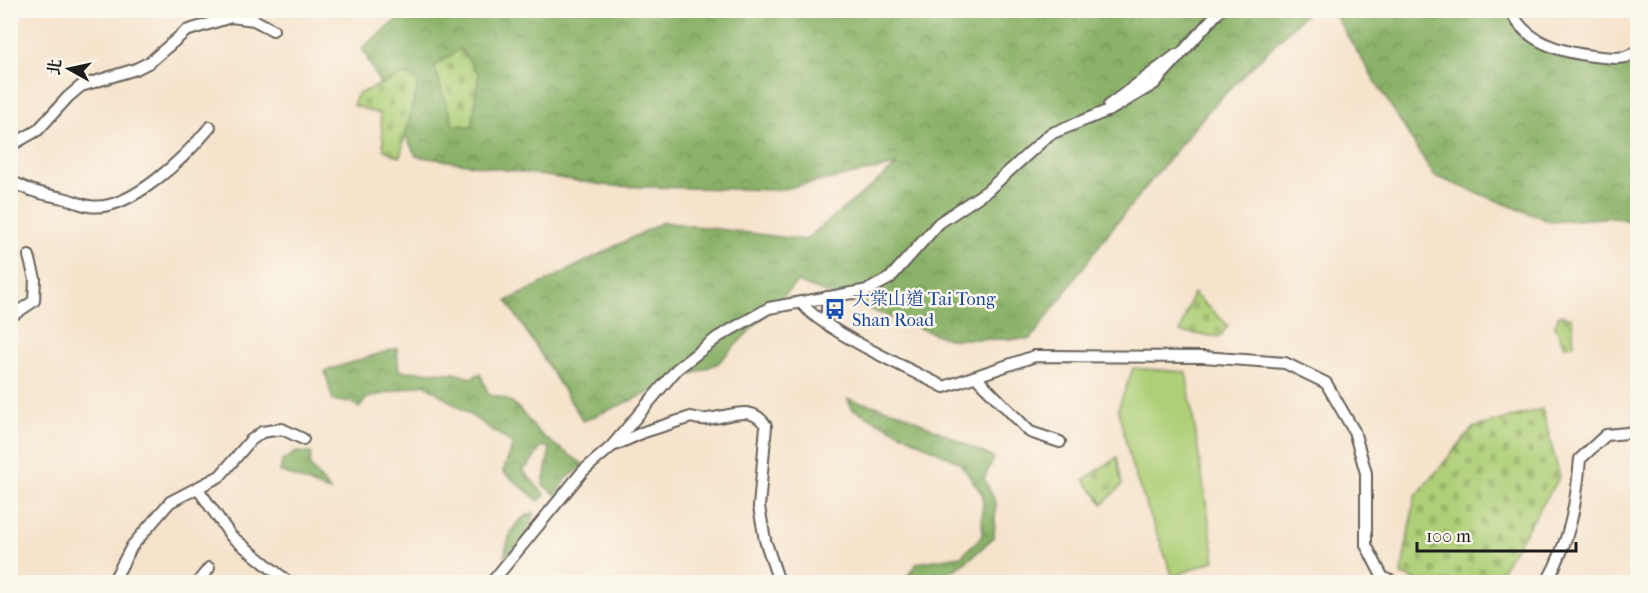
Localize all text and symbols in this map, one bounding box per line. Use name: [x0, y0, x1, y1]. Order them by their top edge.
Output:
north arrow: [39, 39, 99, 99]
text: 北: [44, 58, 65, 76]
place label: 大棠山道 Tai Tong Shan Road: [852, 289, 996, 331]
bus stop icon: 大棠山道 Tai Tong Shan Road: [823, 297, 847, 321]
scale bar: [1417, 515, 1576, 553]
text: 100 m: [1426, 526, 1471, 547]

